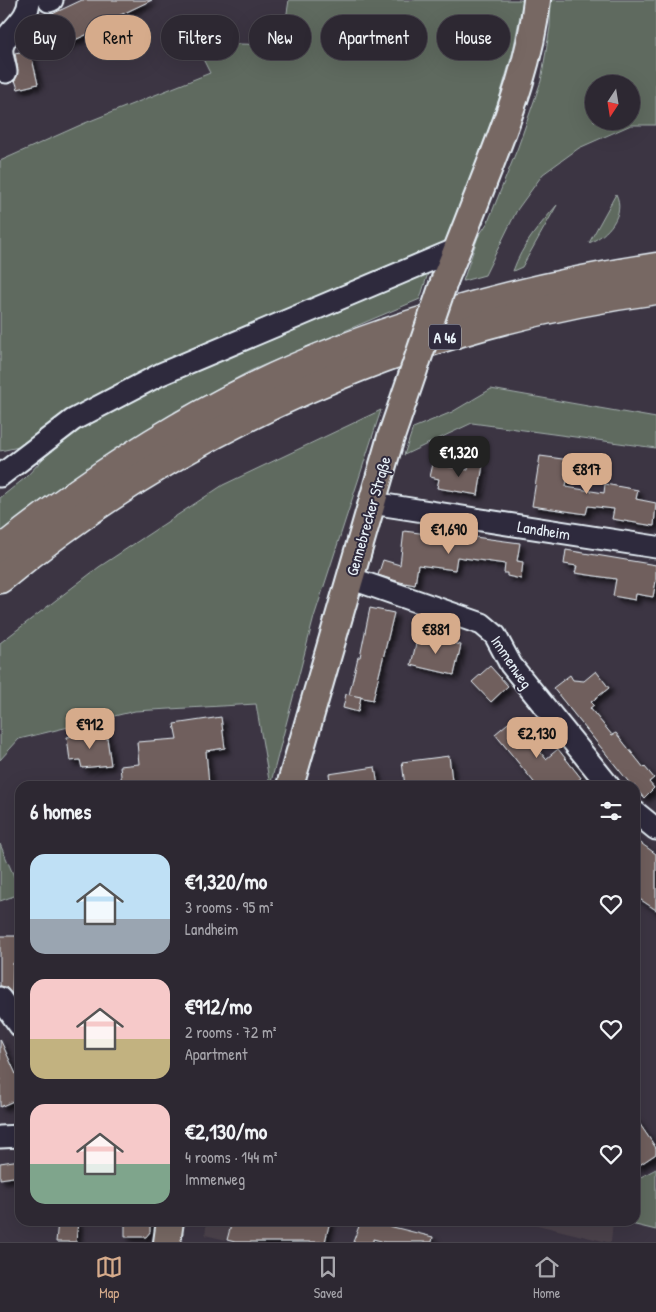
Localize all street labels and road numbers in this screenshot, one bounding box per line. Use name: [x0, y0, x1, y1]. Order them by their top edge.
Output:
road number: A 46: [429, 324, 461, 350]
street label: Gennebrecker Straße: [340, 453, 396, 578]
street label: Landheim: [516, 515, 572, 545]
street label: Immenweg: [486, 631, 538, 693]

